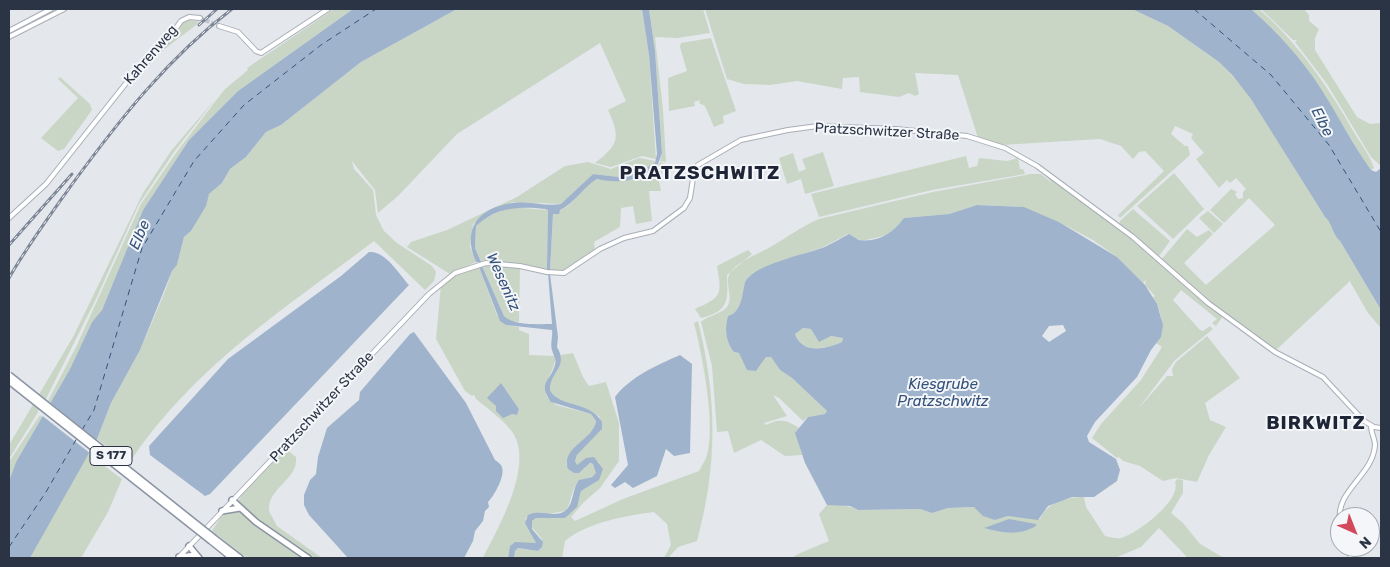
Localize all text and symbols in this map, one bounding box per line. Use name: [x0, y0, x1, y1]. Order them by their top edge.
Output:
street label: Kahrenweg: [121, 22, 181, 88]
water label: Elbe: [1307, 105, 1337, 139]
street label: Pratzschwitzer Straße: [814, 120, 960, 144]
district label: PRATZSCHWITZ: [618, 163, 782, 185]
water label: Elbe: [126, 218, 154, 252]
water label: Wesenitz: [482, 250, 524, 314]
street label: Pratzschwitzer Straße: [267, 348, 377, 466]
water label: Kiesgrube Pratzschwitz: [897, 376, 989, 411]
district label: BIRKWITZ: [1265, 413, 1367, 435]
road number: S 177: [90, 446, 132, 466]
north arrow: [1330, 507, 1380, 557]
text: N: [1356, 533, 1375, 552]

